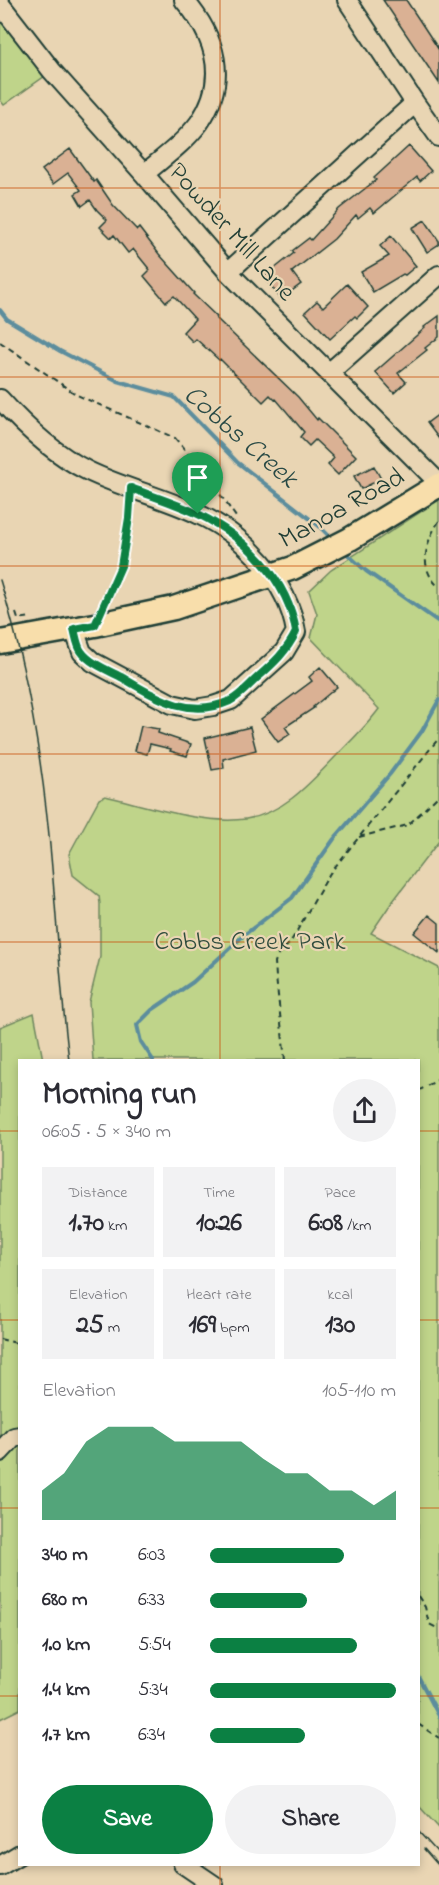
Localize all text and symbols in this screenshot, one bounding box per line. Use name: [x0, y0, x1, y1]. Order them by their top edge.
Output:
street label: Powder Mill Lane: [158, 155, 305, 311]
water label: Cobbs Creek: [173, 376, 307, 500]
pin: [172, 452, 223, 514]
street label: Manoa Road: [272, 459, 412, 560]
icon: arrive: [181, 461, 214, 494]
park label: Cobbs Creek Park: [155, 923, 346, 962]
text: Morning run: [42, 1071, 196, 1119]
button: share: [333, 1079, 396, 1142]
text: 06:05 · 5 × 340 m: [42, 1118, 171, 1147]
text: Distance: [69, 1181, 127, 1205]
text: Time: [203, 1181, 235, 1205]
text: Pace: [324, 1181, 356, 1205]
text: 1.70: [69, 1205, 104, 1243]
text: 10:26: [196, 1205, 242, 1243]
text: 6:08: [308, 1205, 343, 1243]
text: km: [104, 1214, 127, 1238]
text: /km: [343, 1214, 372, 1238]
text: Elevation: [69, 1283, 127, 1307]
text: Heart rate: [186, 1283, 252, 1307]
text: kcal: [327, 1283, 353, 1307]
text: 25: [76, 1307, 104, 1345]
text: 169: [188, 1307, 216, 1345]
text: 130: [325, 1307, 355, 1345]
text: m: [104, 1316, 120, 1340]
text: bpm: [216, 1316, 250, 1340]
text: Elevation: [42, 1377, 116, 1406]
text: 105–110 m: [322, 1377, 396, 1406]
text: 340 m: [42, 1541, 88, 1570]
text: 6:03: [138, 1541, 165, 1570]
text: 680 m: [42, 1586, 87, 1615]
text: 6:33: [138, 1586, 165, 1615]
text: 1.0 km: [42, 1631, 90, 1660]
text: 5:54: [138, 1631, 171, 1660]
text: 1.4 km: [42, 1676, 90, 1705]
text: 5:34: [138, 1676, 168, 1705]
text: 1.7 km: [42, 1721, 90, 1750]
text: 6:34: [138, 1721, 165, 1750]
button: Save: [42, 1785, 213, 1854]
button: Share: [225, 1785, 396, 1854]

